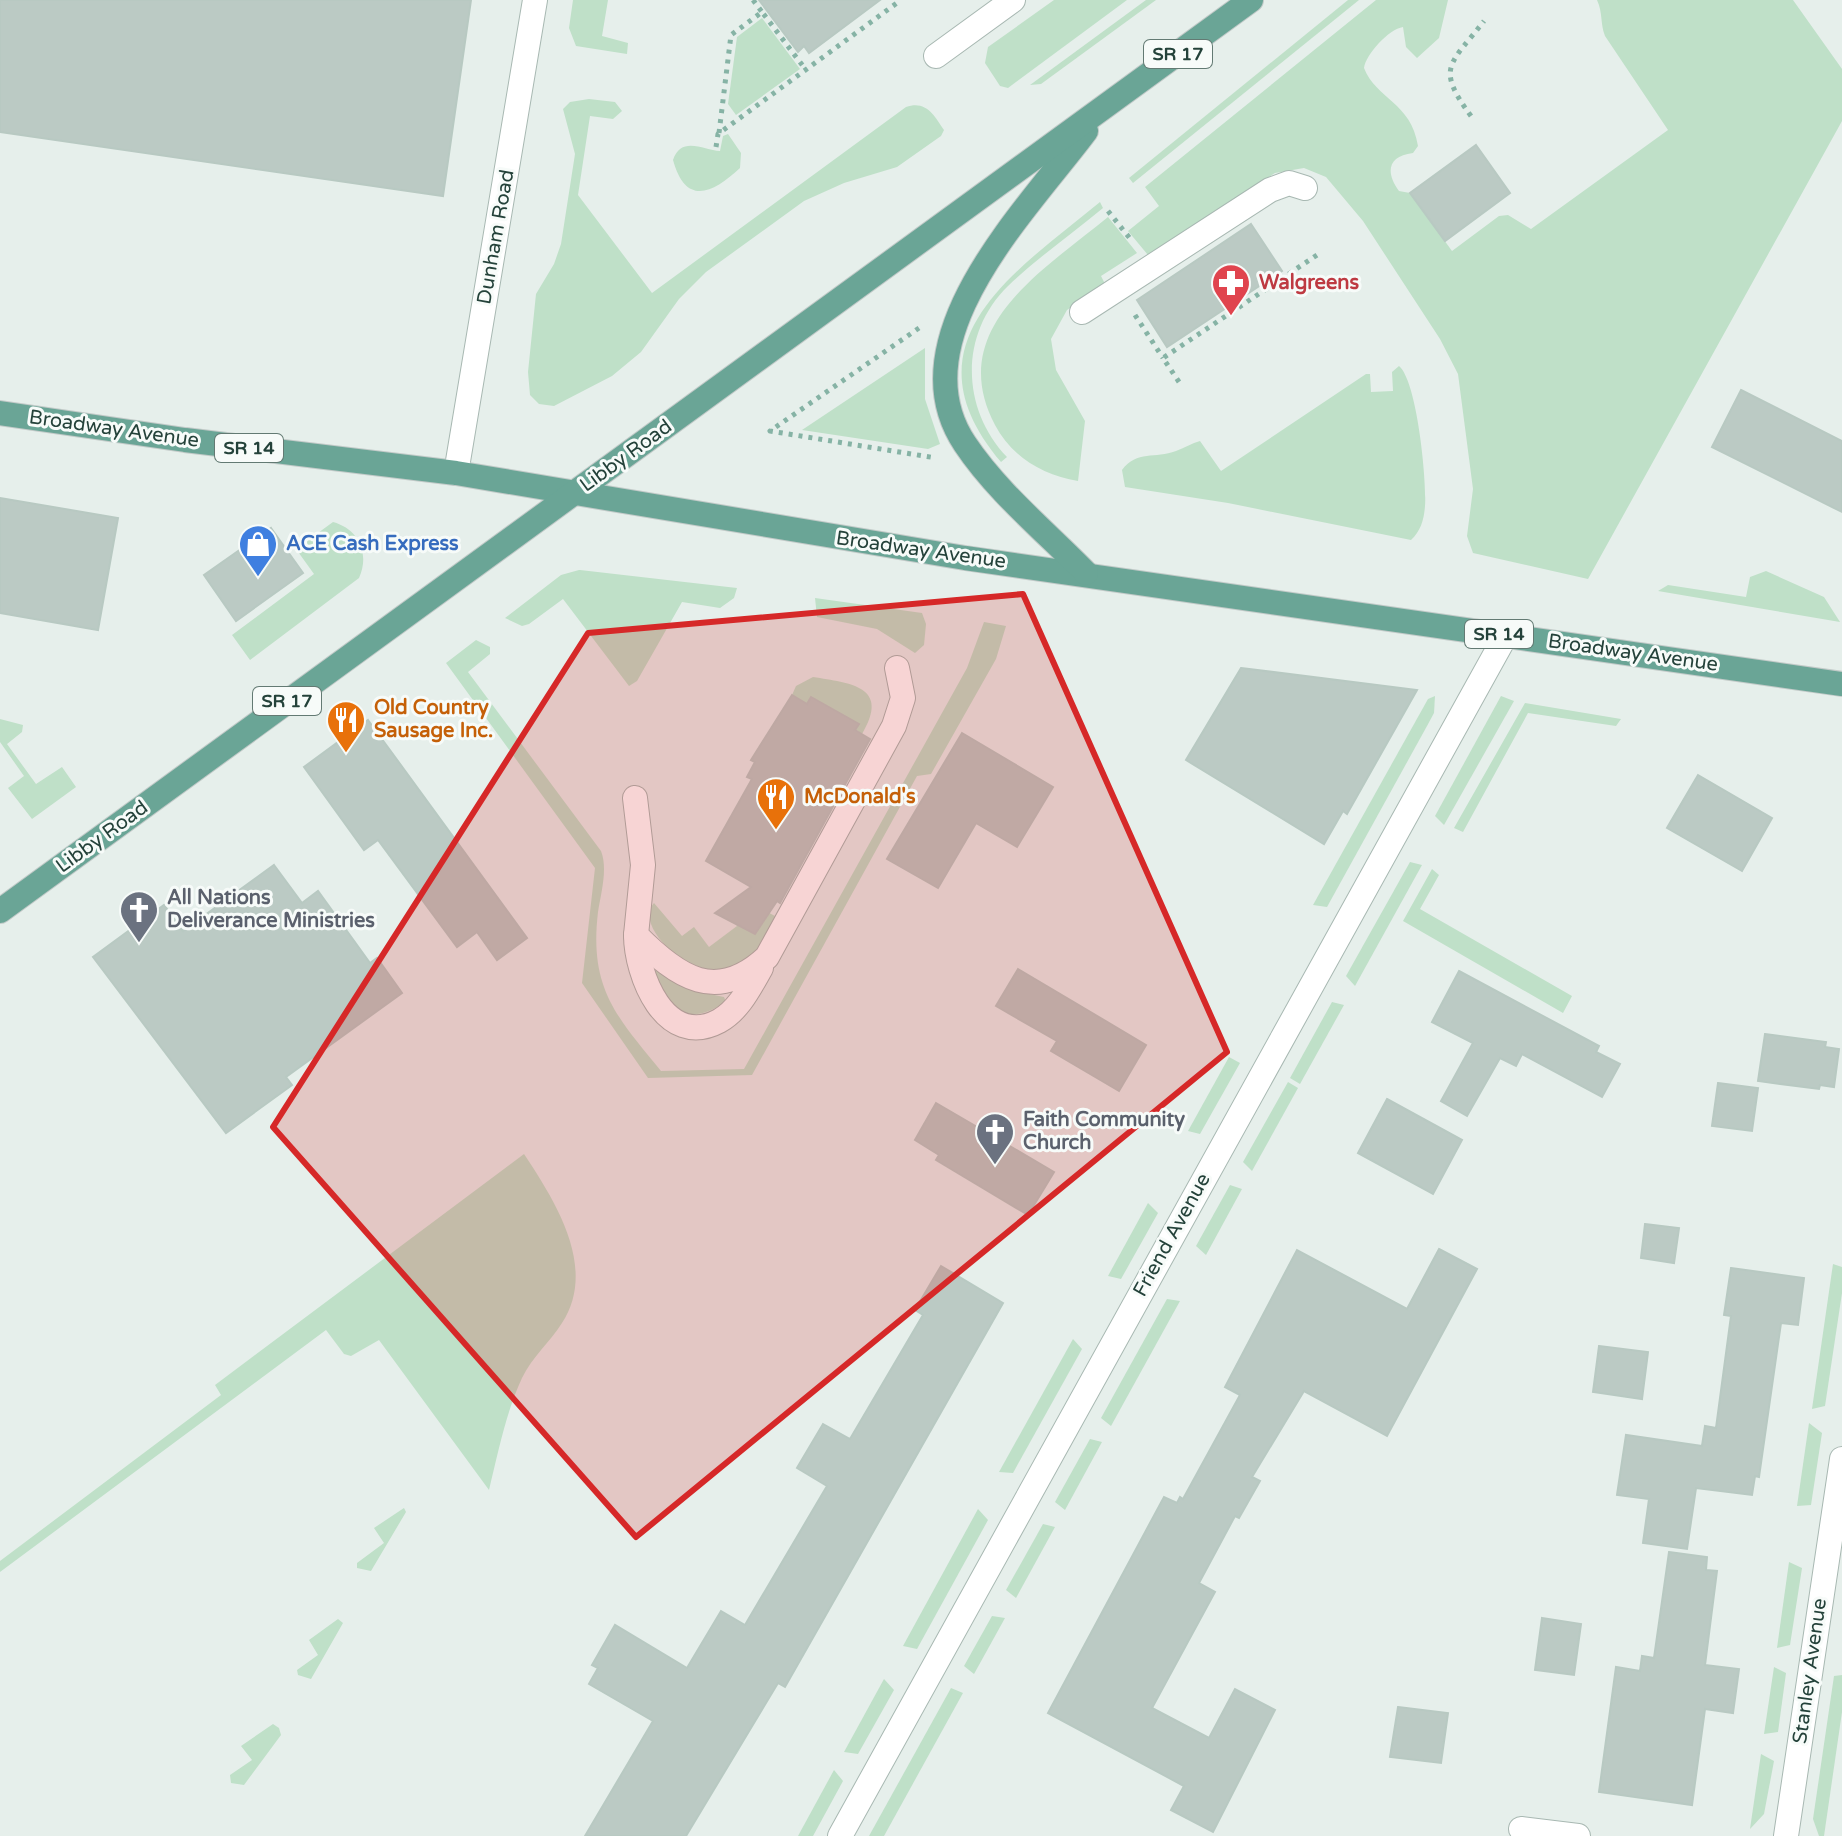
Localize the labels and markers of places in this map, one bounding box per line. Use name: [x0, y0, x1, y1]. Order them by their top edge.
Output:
pharmacy icon: Walgreens: [1210, 262, 1252, 317]
place label: Walgreens: [1259, 271, 1359, 295]
shop icon: ACE Cash Express: [237, 523, 279, 578]
place label: ACE Cash Express: [286, 532, 459, 556]
place label: Old Country Sausage Inc.: [374, 696, 493, 743]
restaurant icon: Old Country Sausage Inc.: [325, 699, 367, 754]
restaurant icon: McDonald's: [755, 776, 797, 831]
place label: McDonald's: [804, 785, 916, 809]
place label: All Nations Deliverance Ministries: [167, 886, 375, 933]
church icon: All Nations Deliverance Ministries: [118, 889, 160, 944]
place label: Faith Community Church: [1023, 1108, 1185, 1155]
church icon: Faith Community Church: [974, 1111, 1016, 1166]

